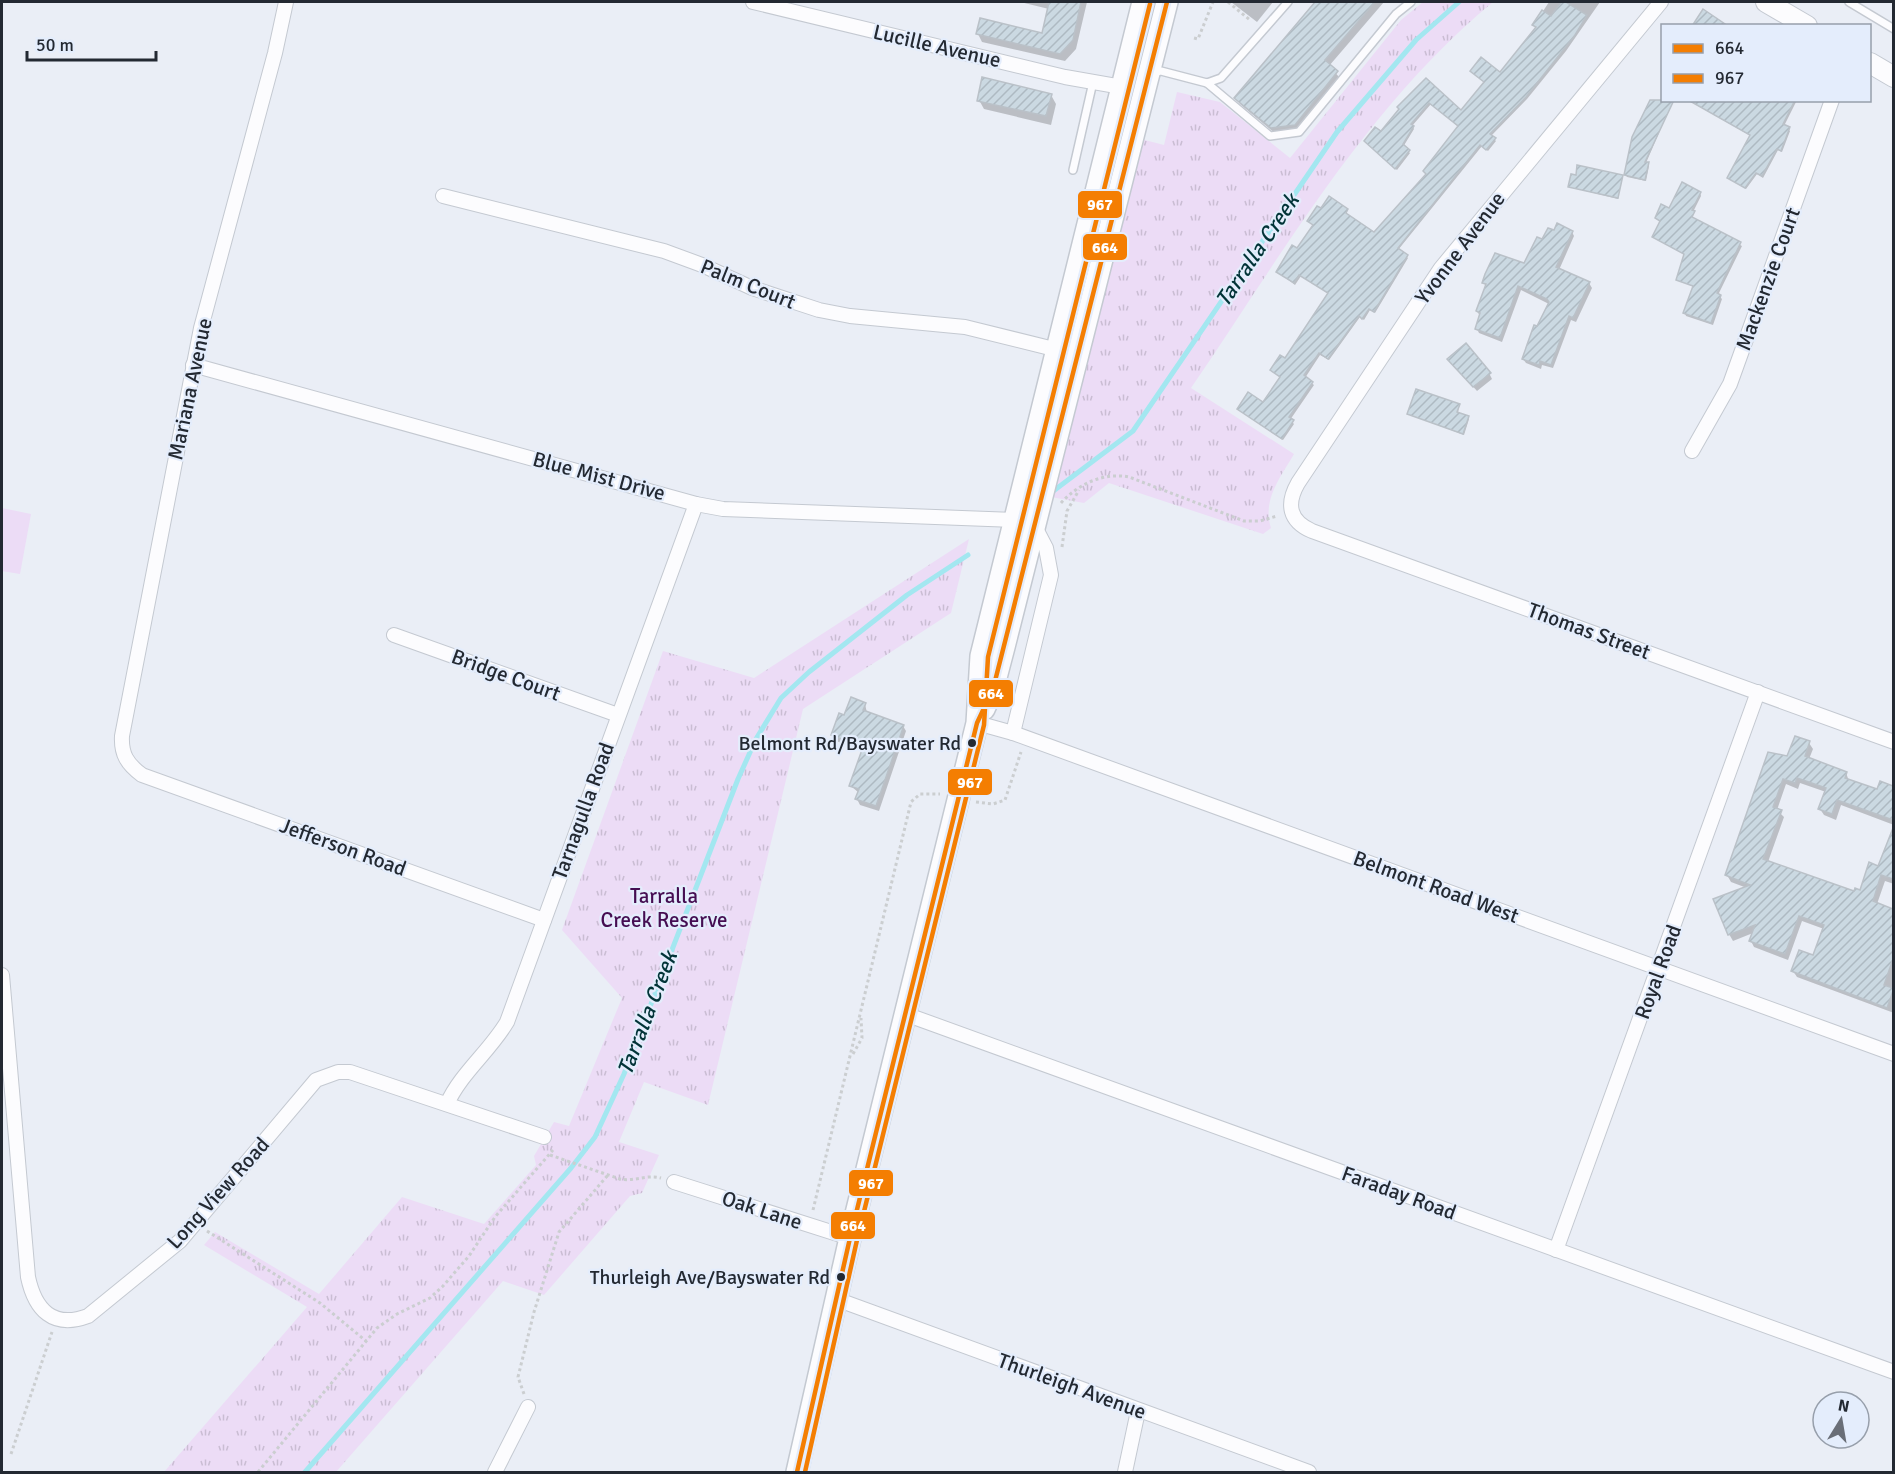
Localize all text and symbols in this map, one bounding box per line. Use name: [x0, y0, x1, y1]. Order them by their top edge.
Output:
street label: Lucille Avenue: [871, 19, 1003, 73]
scale bar: [27, 24, 156, 62]
legend: [1661, 24, 1871, 102]
text: 50 m: [36, 34, 74, 56]
text: 664: [1715, 37, 1744, 59]
text: 967: [1715, 67, 1744, 89]
water label: Tarralla Creek: [1209, 187, 1306, 312]
street label: Yvonne Avenue: [1409, 187, 1511, 309]
line badge: 967: [1077, 190, 1123, 219]
text: 967: [1087, 195, 1113, 215]
street label: Mackenzie Court: [1730, 204, 1806, 354]
line badge: 664: [1082, 233, 1128, 261]
text: 664: [1092, 238, 1118, 258]
street label: Palm Court: [697, 253, 799, 315]
street label: Mariana Avenue: [162, 316, 218, 462]
street label: Blue Mist Drive: [530, 446, 668, 506]
street label: Thomas Street: [1524, 597, 1654, 665]
street label: Bridge Court: [448, 643, 564, 707]
line badge: 664: [968, 679, 1014, 708]
text: 664: [978, 684, 1004, 704]
place label: Belmont Rd/Bayswater Rd: [738, 731, 961, 756]
marker: Belmont Rd/Bayswater Rd: [966, 737, 978, 749]
street label: Tarnagulla Road: [546, 739, 620, 883]
line badge: 967: [947, 768, 993, 796]
text: 967: [957, 773, 983, 793]
street label: Jefferson Road: [276, 812, 410, 882]
street label: Belmont Road West: [1350, 845, 1522, 929]
park label: Tarralla Creek Reserve: [601, 883, 727, 933]
street label: Royal Road: [1629, 921, 1687, 1023]
water label: Tarralla Creek: [611, 945, 684, 1079]
street label: Long View Road: [161, 1132, 275, 1254]
street label: Faraday Road: [1338, 1160, 1460, 1226]
line badge: 967: [848, 1169, 894, 1197]
text: 967: [858, 1174, 884, 1194]
street label: Oak Lane: [719, 1185, 805, 1235]
line badge: 664: [830, 1211, 876, 1240]
text: 664: [840, 1216, 866, 1236]
place label: Thurleigh Ave/Bayswater Rd: [590, 1265, 830, 1290]
marker: Thurleigh Ave/Bayswater Rd: [835, 1271, 847, 1283]
street label: Thurleigh Avenue: [994, 1347, 1150, 1425]
north arrow: [1811, 1390, 1871, 1450]
text: N: [1836, 1395, 1851, 1417]

